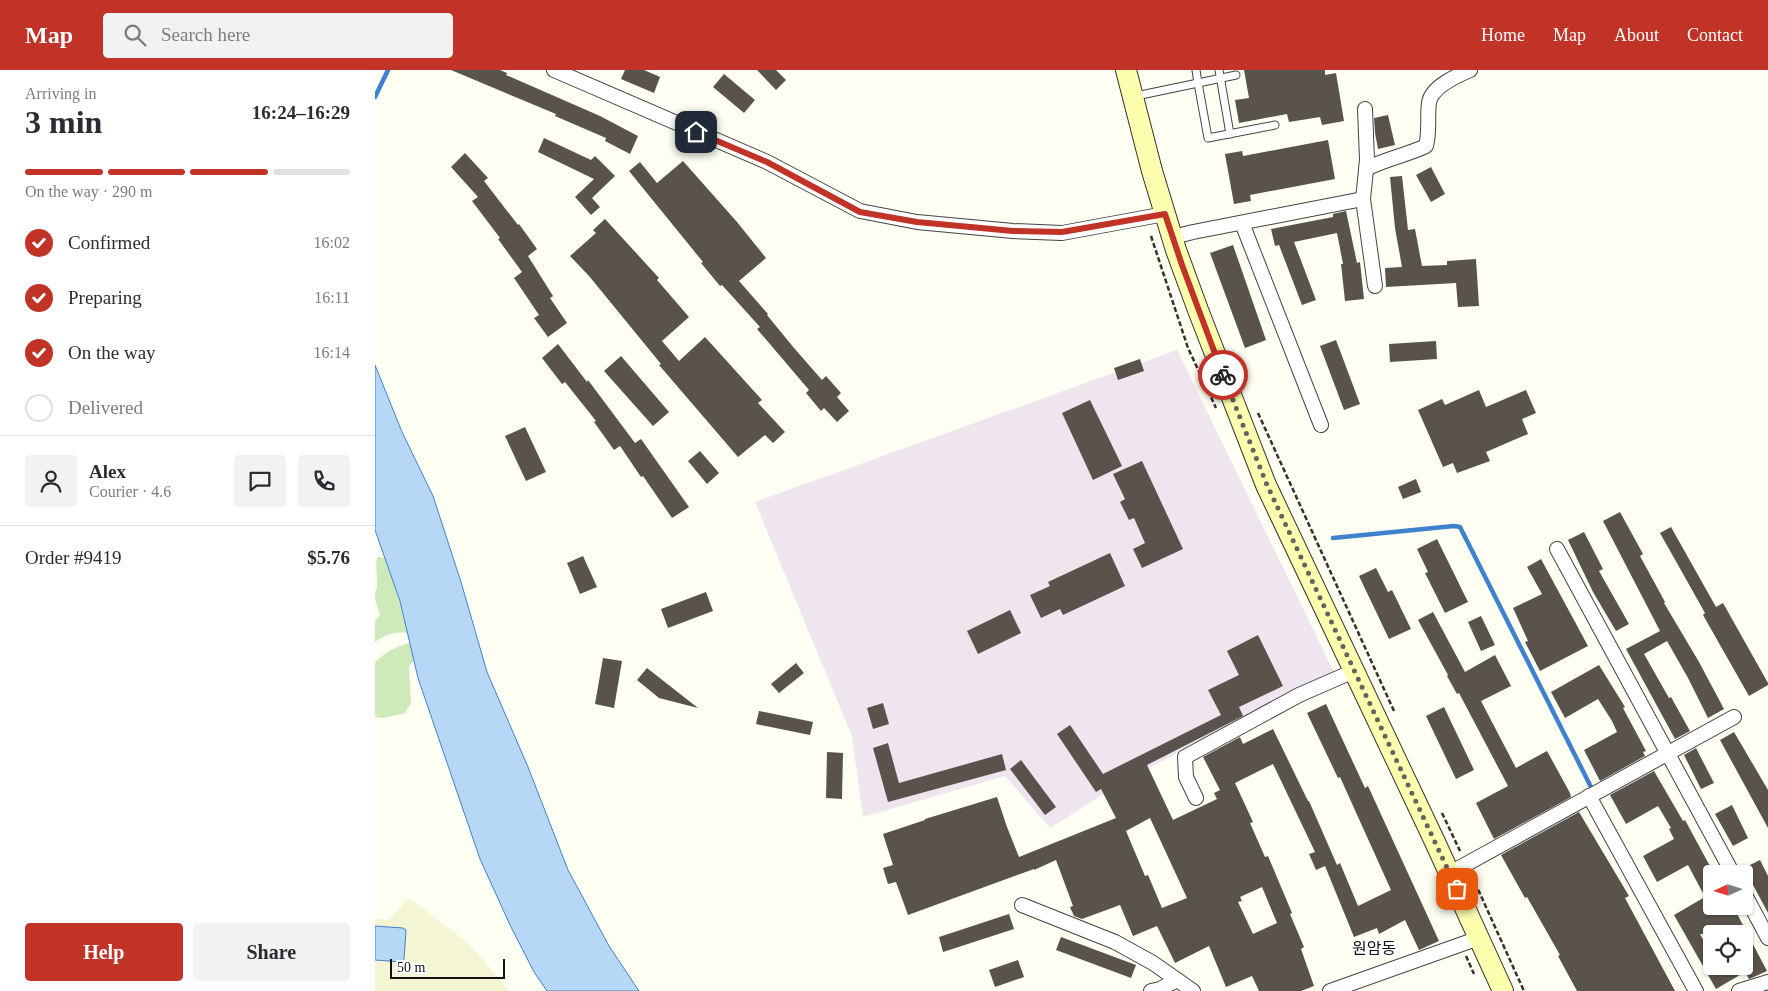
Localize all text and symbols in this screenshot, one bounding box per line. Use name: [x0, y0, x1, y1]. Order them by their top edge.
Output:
search box: [103, 13, 453, 58]
icon: search: [121, 21, 149, 49]
text: Map: [25, 22, 73, 48]
text: Search here: [161, 24, 250, 45]
text: Home: [1481, 25, 1525, 45]
text: Map: [1553, 25, 1586, 45]
text: About: [1614, 25, 1659, 45]
text: Contact: [1687, 25, 1743, 45]
text: Arriving in: [25, 85, 97, 102]
text: 16:24–16:29: [252, 102, 350, 123]
text: 3 min: [25, 104, 102, 140]
pin: [675, 111, 717, 153]
icon: home: [682, 118, 710, 146]
text: On the way · 290 m: [25, 183, 153, 200]
icon: check: [25, 229, 53, 257]
text: Confirmed: [68, 232, 150, 253]
text: 16:02: [314, 234, 350, 251]
icon: check: [25, 284, 53, 312]
text: Preparing: [68, 287, 142, 308]
text: 16:11: [314, 289, 350, 306]
icon: check: [25, 339, 53, 367]
text: On the way: [68, 342, 156, 363]
text: 16:14: [314, 344, 350, 361]
courier: [1198, 350, 1248, 400]
icon: bike: [1209, 361, 1237, 389]
text: Delivered: [68, 397, 143, 418]
button: person: [25, 455, 77, 507]
button: chat: [234, 455, 286, 507]
button: phone: [298, 455, 350, 507]
text: Alex: [89, 461, 126, 482]
text: Courier · 4.6: [89, 483, 171, 500]
text: Order #9419: [25, 547, 122, 568]
text: $5.76: [307, 547, 350, 568]
north arrow: [1703, 865, 1753, 915]
map controls: [1703, 865, 1753, 975]
pin: [1436, 868, 1478, 910]
icon: bag: [1443, 875, 1471, 903]
button: Help: [25, 923, 183, 981]
button: Share: [193, 923, 350, 981]
button: locate: [1703, 925, 1753, 975]
district label: 원암동: [1352, 940, 1396, 957]
scale bar: [390, 956, 505, 979]
text: 50 m: [397, 960, 425, 975]

